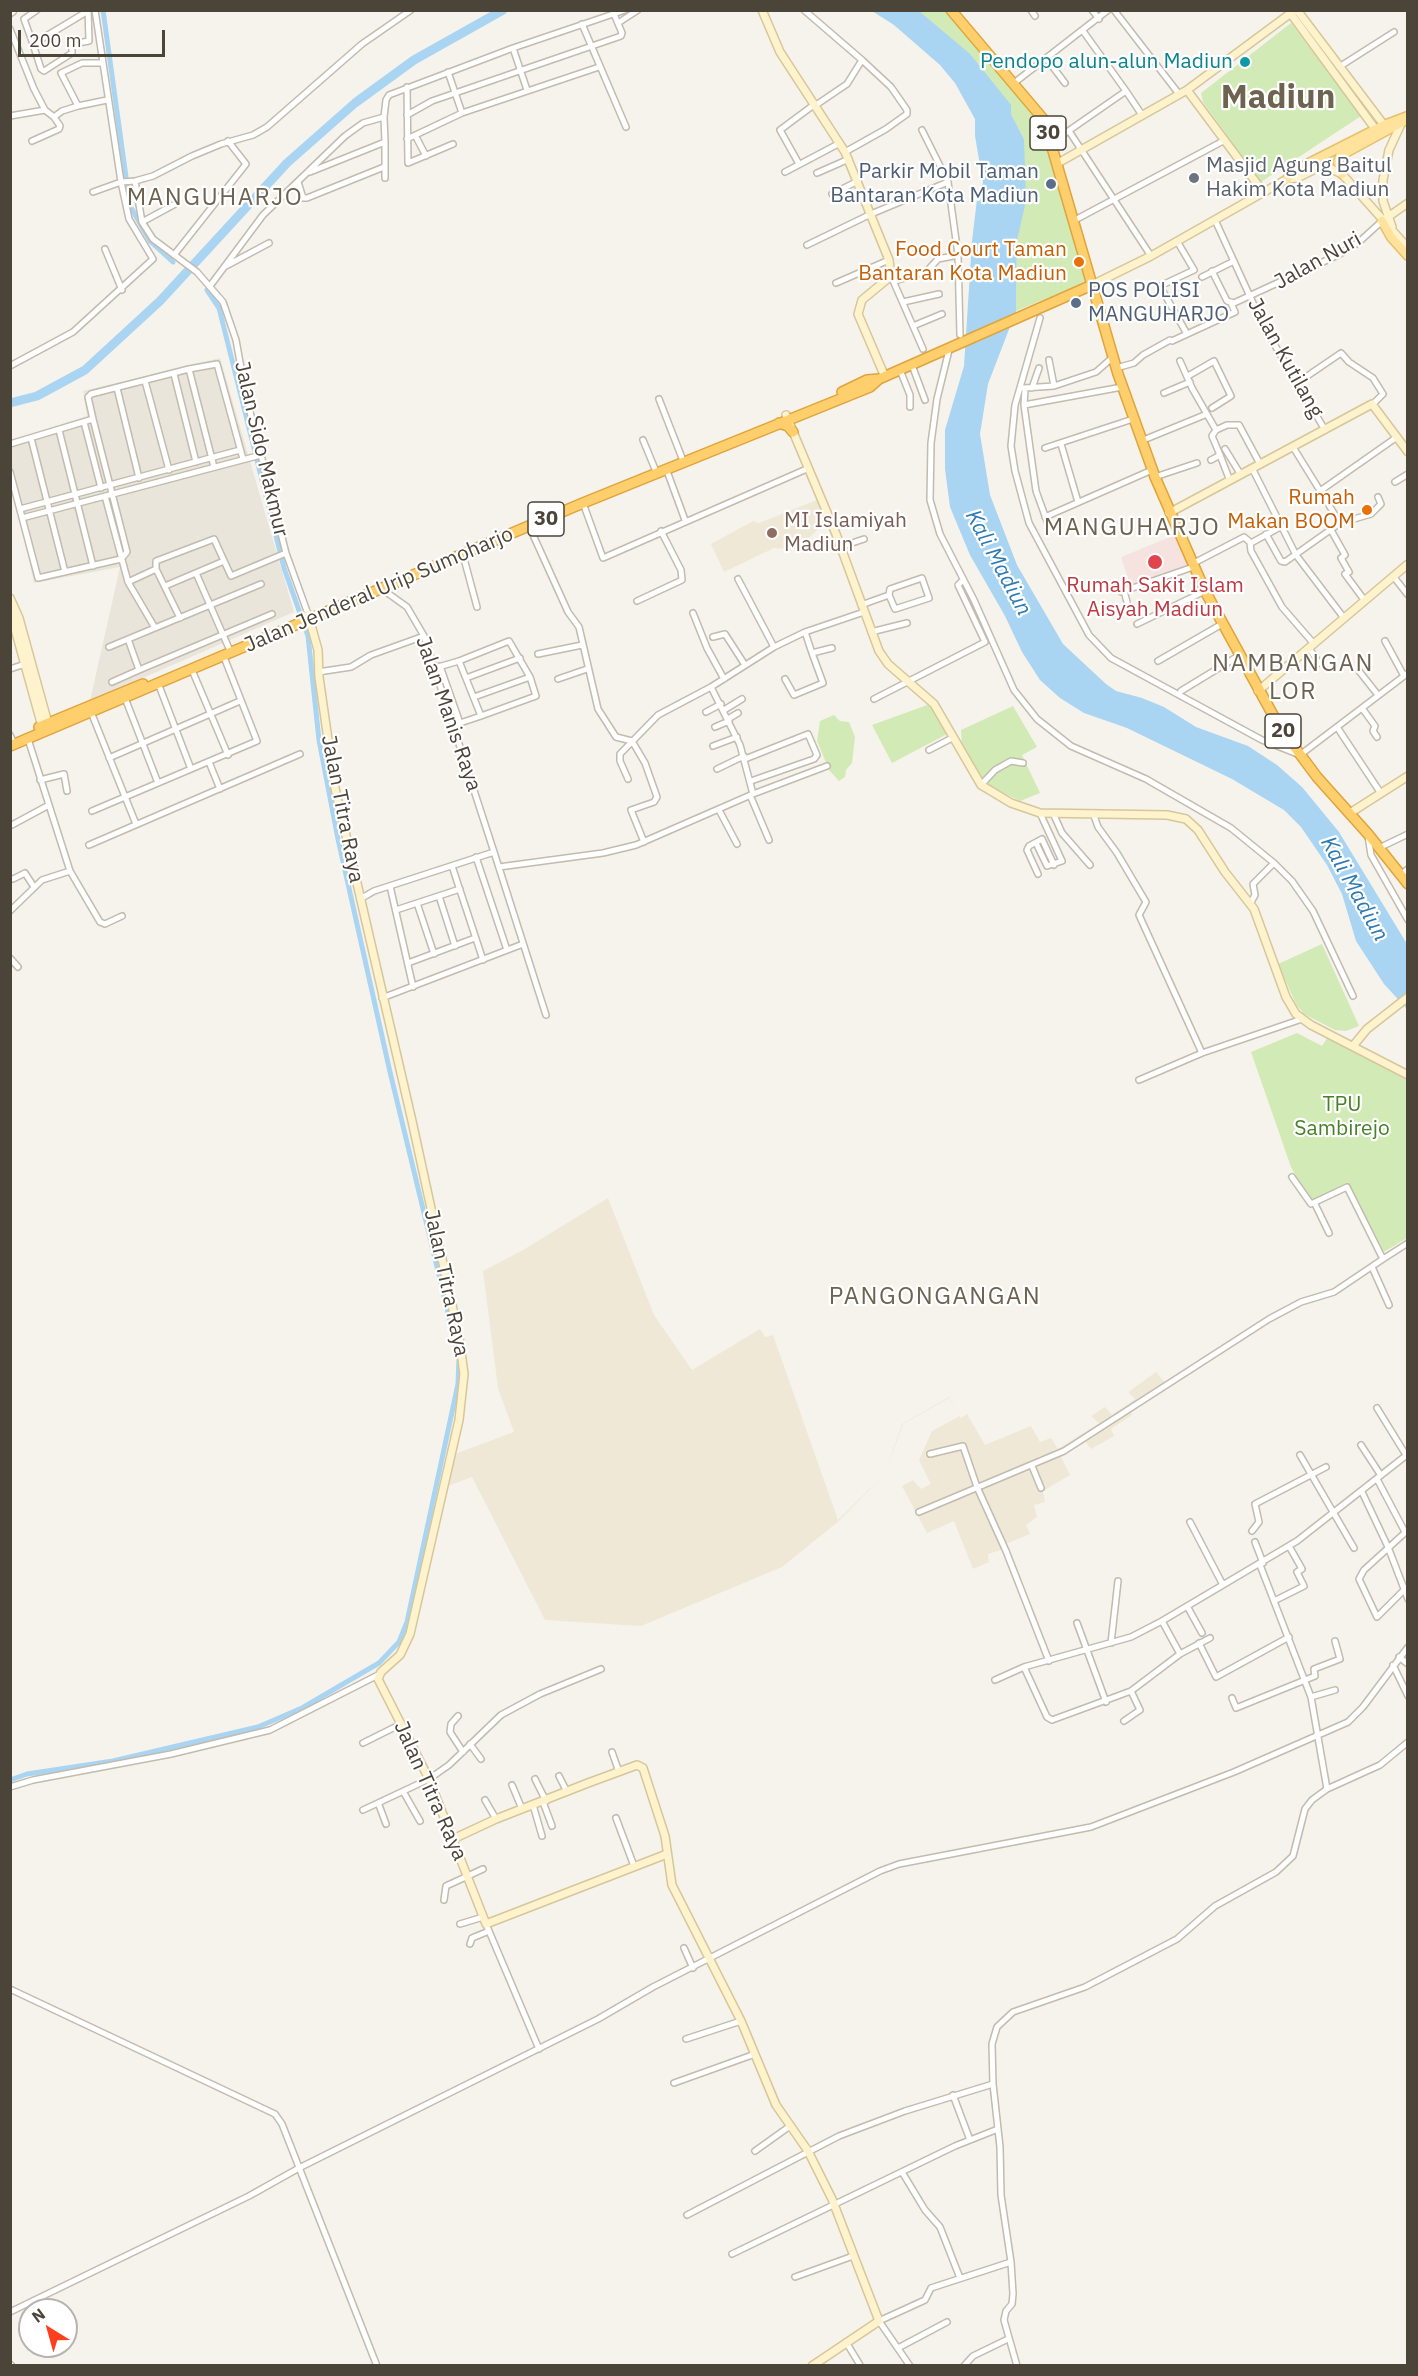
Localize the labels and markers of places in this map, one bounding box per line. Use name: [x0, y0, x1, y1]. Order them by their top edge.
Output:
place label: Pendopo alun-alun Madiun: [980, 49, 1233, 75]
marker: Pendopo alun-alun Madiun: [1238, 55, 1252, 69]
place label: Masjid Agung Baitul Hakim Kota Madiun: [1206, 153, 1392, 203]
place label: Parkir Mobil Taman Bantaran Kota Madiun: [830, 159, 1039, 209]
marker: Masjid Agung Baitul Hakim Kota Madiun: [1187, 171, 1201, 185]
marker: Parkir Mobil Taman Bantaran Kota Madiun: [1044, 177, 1058, 191]
place label: Food Court Taman Bantaran Kota Madiun: [858, 237, 1067, 287]
marker: Food Court Taman Bantaran Kota Madiun: [1072, 255, 1086, 269]
place label: POS POLISI MANGUHARJO: [1088, 278, 1229, 328]
marker: POS POLISI MANGUHARJO: [1069, 296, 1083, 310]
place label: Rumah Makan BOOM: [1227, 485, 1355, 535]
marker: Rumah Makan BOOM: [1360, 503, 1374, 517]
place label: MI Islamiyah Madiun: [784, 508, 907, 558]
marker: MI Islamiyah Madiun: [765, 526, 779, 540]
marker: Rumah Sakit Islam Aisyah Madiun: [1146, 553, 1164, 571]
place label: Rumah Sakit Islam Aisyah Madiun: [1066, 573, 1244, 623]

